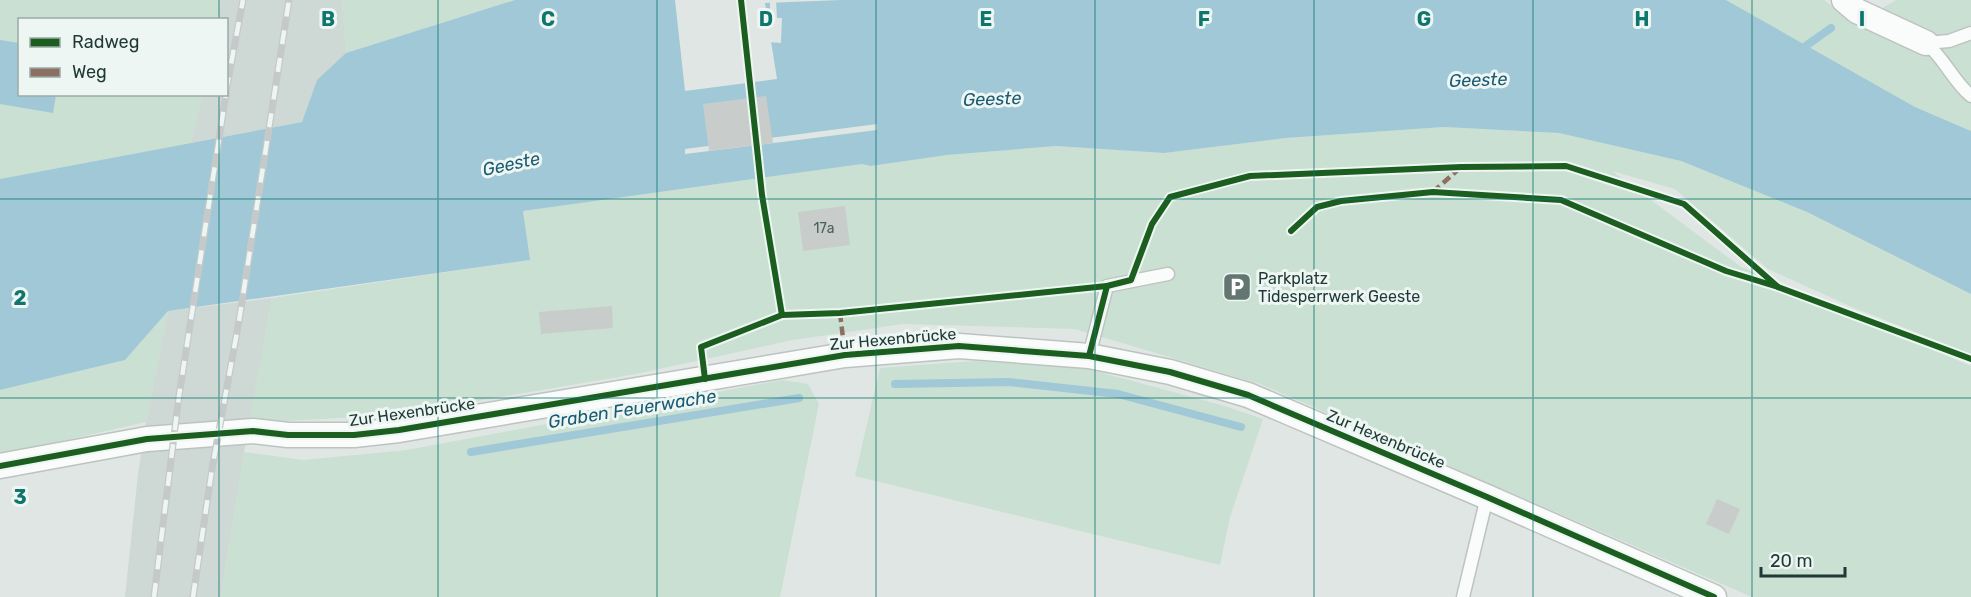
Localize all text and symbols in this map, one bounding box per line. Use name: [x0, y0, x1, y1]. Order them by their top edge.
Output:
text: B: [321, 7, 335, 31]
text: C: [541, 7, 555, 31]
text: D: [759, 7, 773, 31]
text: E: [980, 7, 992, 31]
text: F: [1198, 7, 1210, 31]
text: G: [1417, 7, 1431, 31]
text: H: [1635, 7, 1649, 31]
text: I: [1859, 7, 1865, 31]
legend: [18, 18, 228, 96]
text: Radweg: [72, 31, 139, 53]
text: Weg: [72, 61, 107, 83]
water label: Geeste: [1448, 68, 1508, 92]
water label: Geeste: [962, 87, 1022, 111]
water label: Geeste: [480, 147, 542, 181]
house number: 17a: [814, 220, 834, 237]
place label: Parkplatz Tidesperrwerk Geeste: [1258, 269, 1420, 306]
parking icon: Parkplatz Tidesperrwerk Geeste: [1221, 271, 1253, 303]
text: 2: [14, 286, 27, 310]
street label: Zur Hexenbrücke: [829, 324, 957, 354]
water label: Graben Feuerwache: [546, 385, 718, 433]
street label: Zur Hexenbrücke: [348, 394, 476, 430]
street label: Zur Hexenbrücke: [1324, 405, 1448, 473]
text: 3: [13, 485, 27, 509]
scale bar: [1761, 540, 1845, 578]
text: 20 m: [1770, 550, 1812, 572]

